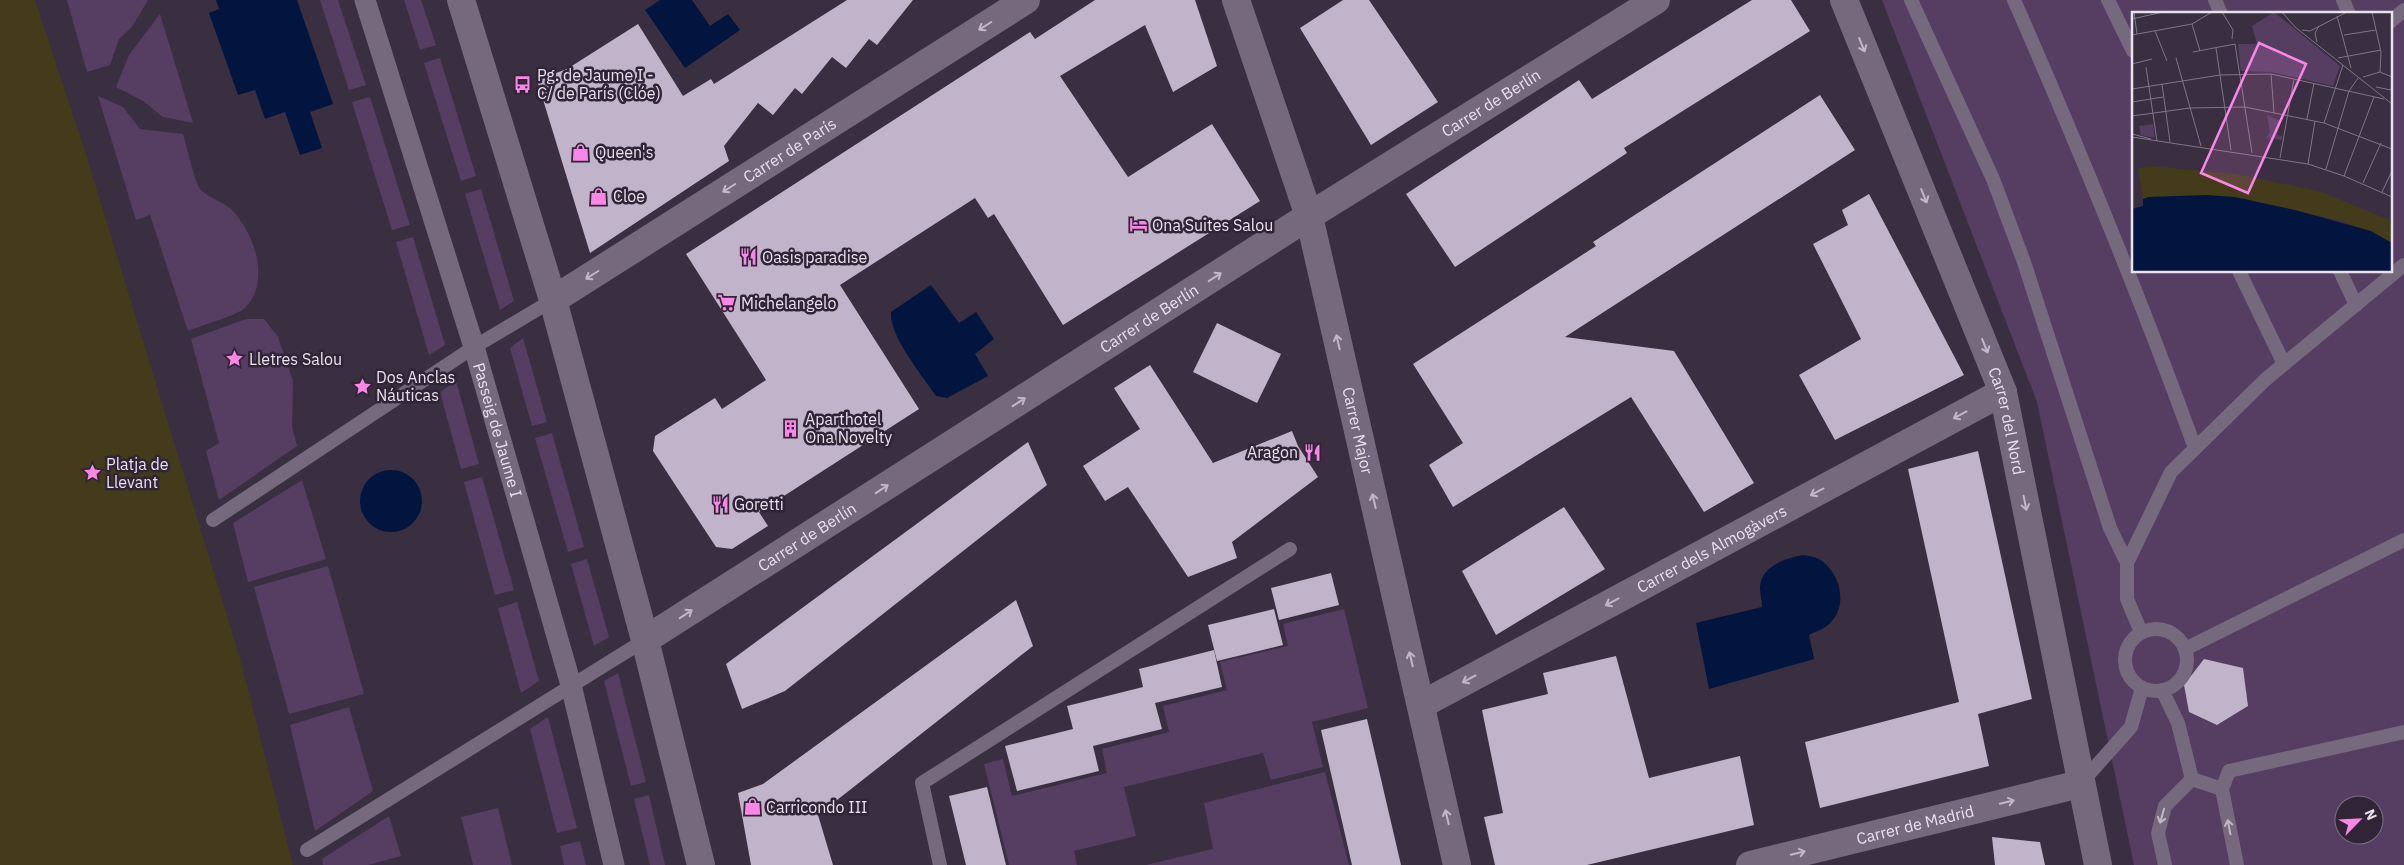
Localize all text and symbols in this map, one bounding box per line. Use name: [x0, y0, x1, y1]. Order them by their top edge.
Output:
inset map: [2132, 12, 2392, 272]
one-way arrow: [978, 21, 992, 31]
one-way arrow: [1858, 37, 1868, 52]
street label: Carrer de Berlín: [1438, 64, 1544, 141]
place label: Pg. de Jaume I - C/ de París (Clóe): [537, 65, 661, 103]
bus stop icon: Pg. de Jaume I - C/ de París (Clóe): [513, 74, 533, 94]
street label: Carrer de París: [739, 113, 840, 187]
shop icon: Queen's: [571, 142, 591, 162]
place label: Queen's: [595, 142, 654, 162]
one-way arrow: [723, 183, 737, 193]
shop icon: Cloe: [589, 186, 609, 206]
place label: Cloe: [613, 186, 645, 206]
one-way arrow: [1919, 188, 1929, 203]
hotel icon: Ona Suites Salou: [1128, 215, 1148, 235]
place label: Ona Suites Salou: [1152, 215, 1273, 235]
restaurant icon: Oasis paradise: [738, 247, 758, 267]
place label: Oasis paradise: [762, 247, 867, 267]
one-way arrow: [586, 270, 600, 280]
one-way arrow: [1207, 271, 1221, 281]
street label: Carrer de Berlín: [1096, 279, 1202, 357]
supermarket icon: Michelangelo: [717, 293, 737, 313]
place label: Michelangelo: [741, 293, 836, 313]
one-way arrow: [1333, 335, 1342, 351]
one-way arrow: [1980, 338, 1990, 353]
place icon: Lletres Salou: [225, 349, 245, 369]
place label: Lletres Salou: [249, 349, 342, 369]
street label: Passeig de Jaume I: [469, 360, 527, 500]
street label: Carrer del Nord: [1984, 364, 2029, 476]
place label: Dos Anclas Náuticas: [376, 367, 455, 405]
place icon: Dos Anclas Náuticas: [352, 376, 372, 396]
street label: Carrer Major: [1338, 385, 1378, 476]
one-way arrow: [1011, 396, 1025, 406]
place label: Aparthotel Ona Novelty: [805, 409, 892, 447]
one-way arrow: [1954, 411, 1968, 421]
building icon: Aparthotel Ona Novelty: [781, 418, 801, 438]
place label: Aragon: [1247, 442, 1298, 462]
restaurant icon: Aragon: [1302, 442, 1322, 462]
place label: Platja de Llevant: [106, 454, 169, 492]
place icon: Platja de Llevant: [82, 463, 102, 483]
one-way arrow: [874, 484, 888, 494]
one-way arrow: [1810, 488, 1825, 497]
one-way arrow: [1369, 493, 1378, 509]
restaurant icon: Goretti: [710, 494, 730, 514]
place label: Goretti: [734, 494, 784, 514]
one-way arrow: [2021, 495, 2030, 511]
street label: Carrer de Berlín: [754, 498, 860, 576]
street label: Carrer dels Almogàvers: [1633, 500, 1790, 597]
one-way arrow: [1605, 598, 1620, 607]
one-way arrow: [678, 609, 692, 619]
one-way arrow: [1406, 651, 1415, 667]
one-way arrow: [1462, 675, 1477, 684]
north arrow: [2334, 795, 2384, 845]
shop icon: Carricondo III: [742, 797, 762, 817]
place label: Carricondo III: [766, 797, 867, 817]
one-way arrow: [1998, 797, 2014, 806]
street label: Carrer de Madrid: [1854, 800, 1976, 849]
text: N: [2361, 806, 2381, 823]
one-way arrow: [2157, 807, 2167, 823]
one-way arrow: [1442, 810, 1451, 826]
one-way arrow: [2224, 820, 2234, 836]
one-way arrow: [1789, 848, 1805, 857]

